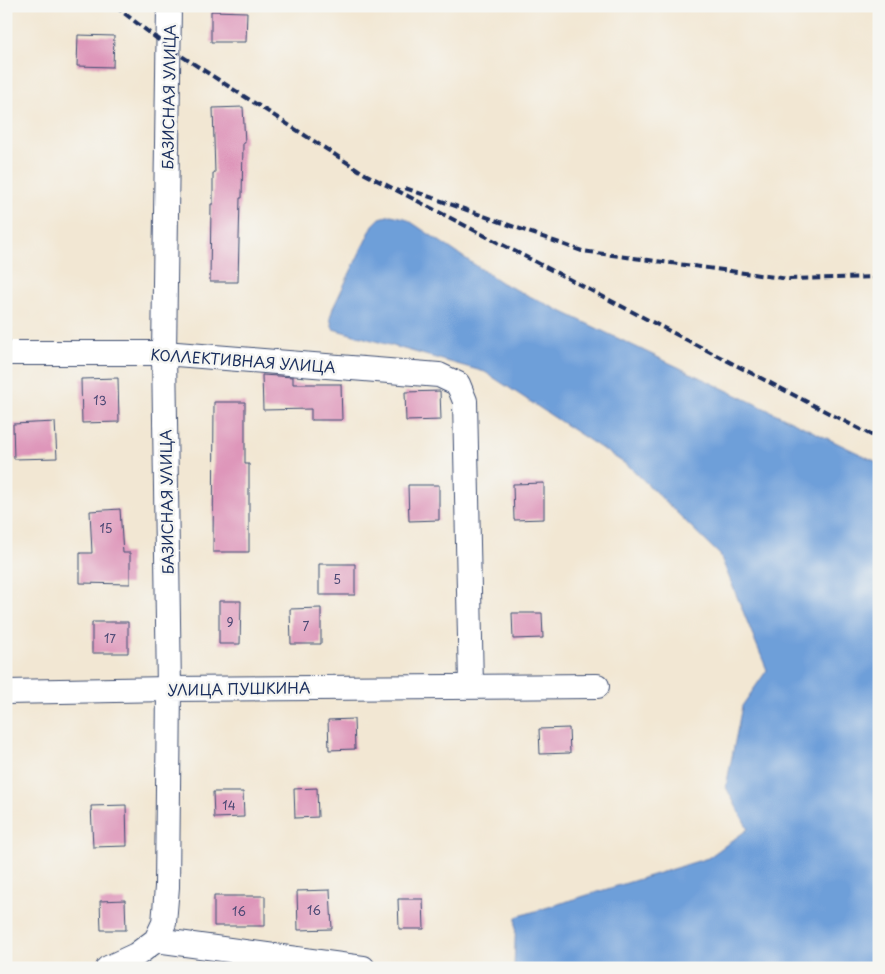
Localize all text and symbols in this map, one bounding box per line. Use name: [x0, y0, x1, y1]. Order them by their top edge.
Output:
street label: БАЗИСНАЯ УЛИЦА: [155, 24, 181, 170]
street label: КОЛЛЕКТИВНАЯ УЛИЦА: [150, 342, 336, 378]
house number: 13: [93, 391, 107, 409]
street label: БАЗИСНАЯ УЛИЦА: [153, 429, 179, 575]
house number: 15: [99, 519, 113, 537]
house number: 5: [333, 570, 341, 588]
house number: 9: [226, 613, 234, 631]
house number: 7: [303, 617, 310, 635]
house number: 17: [104, 629, 116, 647]
street label: УЛИЦА ПУШКИНА: [167, 675, 311, 701]
house number: 14: [222, 796, 236, 814]
house number: 16: [307, 901, 321, 919]
house number: 16: [232, 902, 246, 920]

